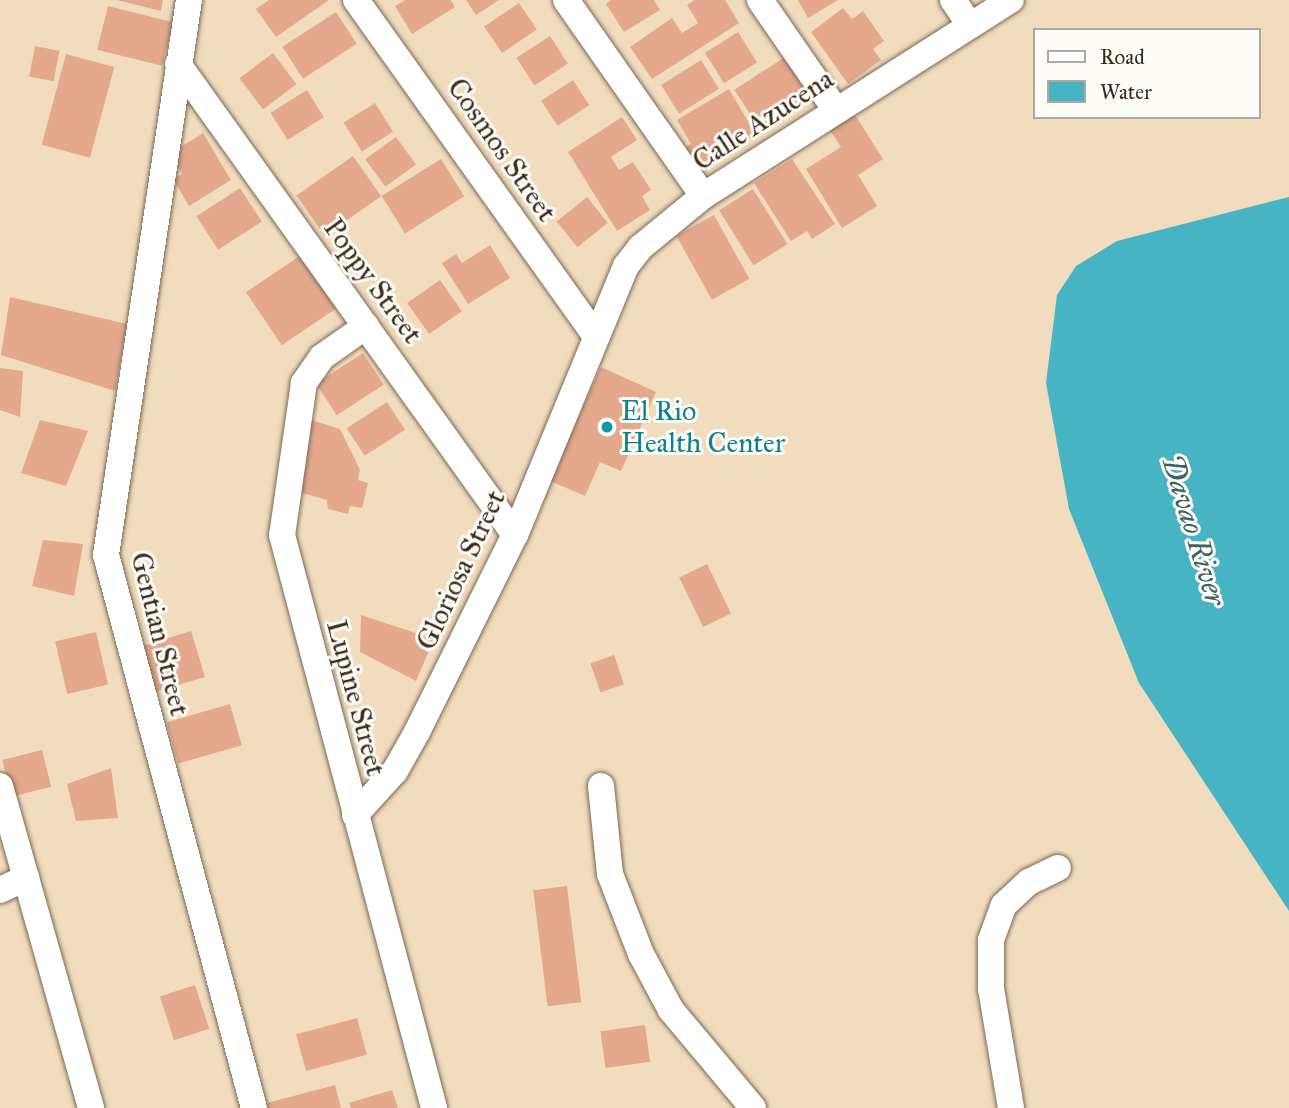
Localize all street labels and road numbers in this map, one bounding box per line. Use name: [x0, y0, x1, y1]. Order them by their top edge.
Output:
street label: Calle Azucena: [686, 62, 840, 178]
street label: Cosmos Street: [440, 72, 564, 228]
street label: Poppy Street: [316, 212, 430, 350]
street label: Gloriosa Street: [409, 485, 513, 655]
street label: Gentian Street: [123, 549, 197, 719]
street label: Lupine Street: [319, 617, 393, 779]

